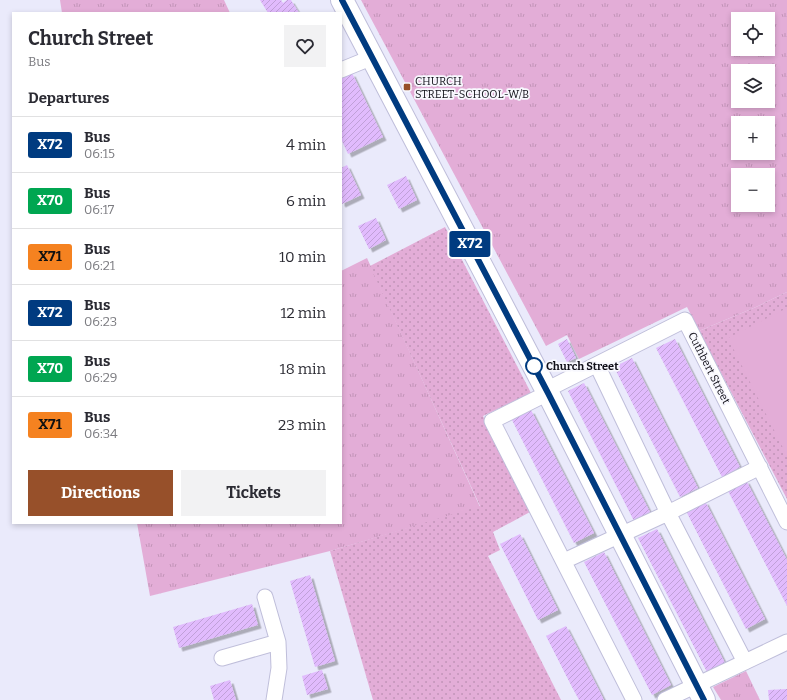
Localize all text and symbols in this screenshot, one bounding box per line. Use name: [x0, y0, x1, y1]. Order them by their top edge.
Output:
map controls: [731, 12, 775, 212]
button: locate: [731, 12, 775, 56]
button: heart: [284, 25, 326, 67]
text: Church Street: [28, 27, 153, 50]
text: Bus: [28, 54, 50, 69]
button: layers: [731, 64, 775, 108]
place label: CHURCH STREET-SCHOOL-W/B: [415, 75, 529, 101]
marker: CHURCH STREET-SCHOOL-W/B: [402, 82, 412, 92]
text: Departures: [28, 89, 109, 107]
button: +: [731, 116, 775, 160]
text: Bus: [84, 128, 110, 146]
text: X72: [37, 136, 63, 153]
text: 4 min: [286, 136, 326, 154]
text: 06:15: [84, 146, 115, 161]
button: −: [731, 168, 775, 212]
text: Bus: [84, 184, 110, 202]
text: X70: [37, 192, 63, 209]
text: 6 min: [286, 192, 326, 210]
text: 06:17: [84, 202, 114, 217]
line badge: X72: [447, 231, 493, 257]
text: X72: [457, 235, 483, 252]
text: Bus: [84, 240, 110, 258]
text: X71: [38, 248, 62, 265]
text: 10 min: [279, 248, 326, 266]
text: 06:21: [84, 258, 115, 273]
text: Bus: [84, 296, 110, 314]
text: X72: [37, 304, 63, 321]
text: 12 min: [280, 304, 326, 322]
text: 06:23: [84, 314, 117, 329]
street label: Cuthbert Street: [685, 330, 733, 406]
text: Bus: [84, 352, 110, 370]
marker: Church Street: [525, 357, 543, 375]
text: X70: [37, 360, 63, 377]
text: 18 min: [280, 360, 326, 378]
place label: Church Street: [546, 360, 619, 373]
text: 06:29: [84, 370, 117, 385]
text: Bus: [84, 408, 110, 426]
text: X71: [38, 416, 62, 433]
text: 23 min: [278, 416, 326, 434]
text: 06:34: [84, 426, 118, 441]
button: Directions: [28, 470, 173, 516]
button: Tickets: [181, 470, 326, 516]

